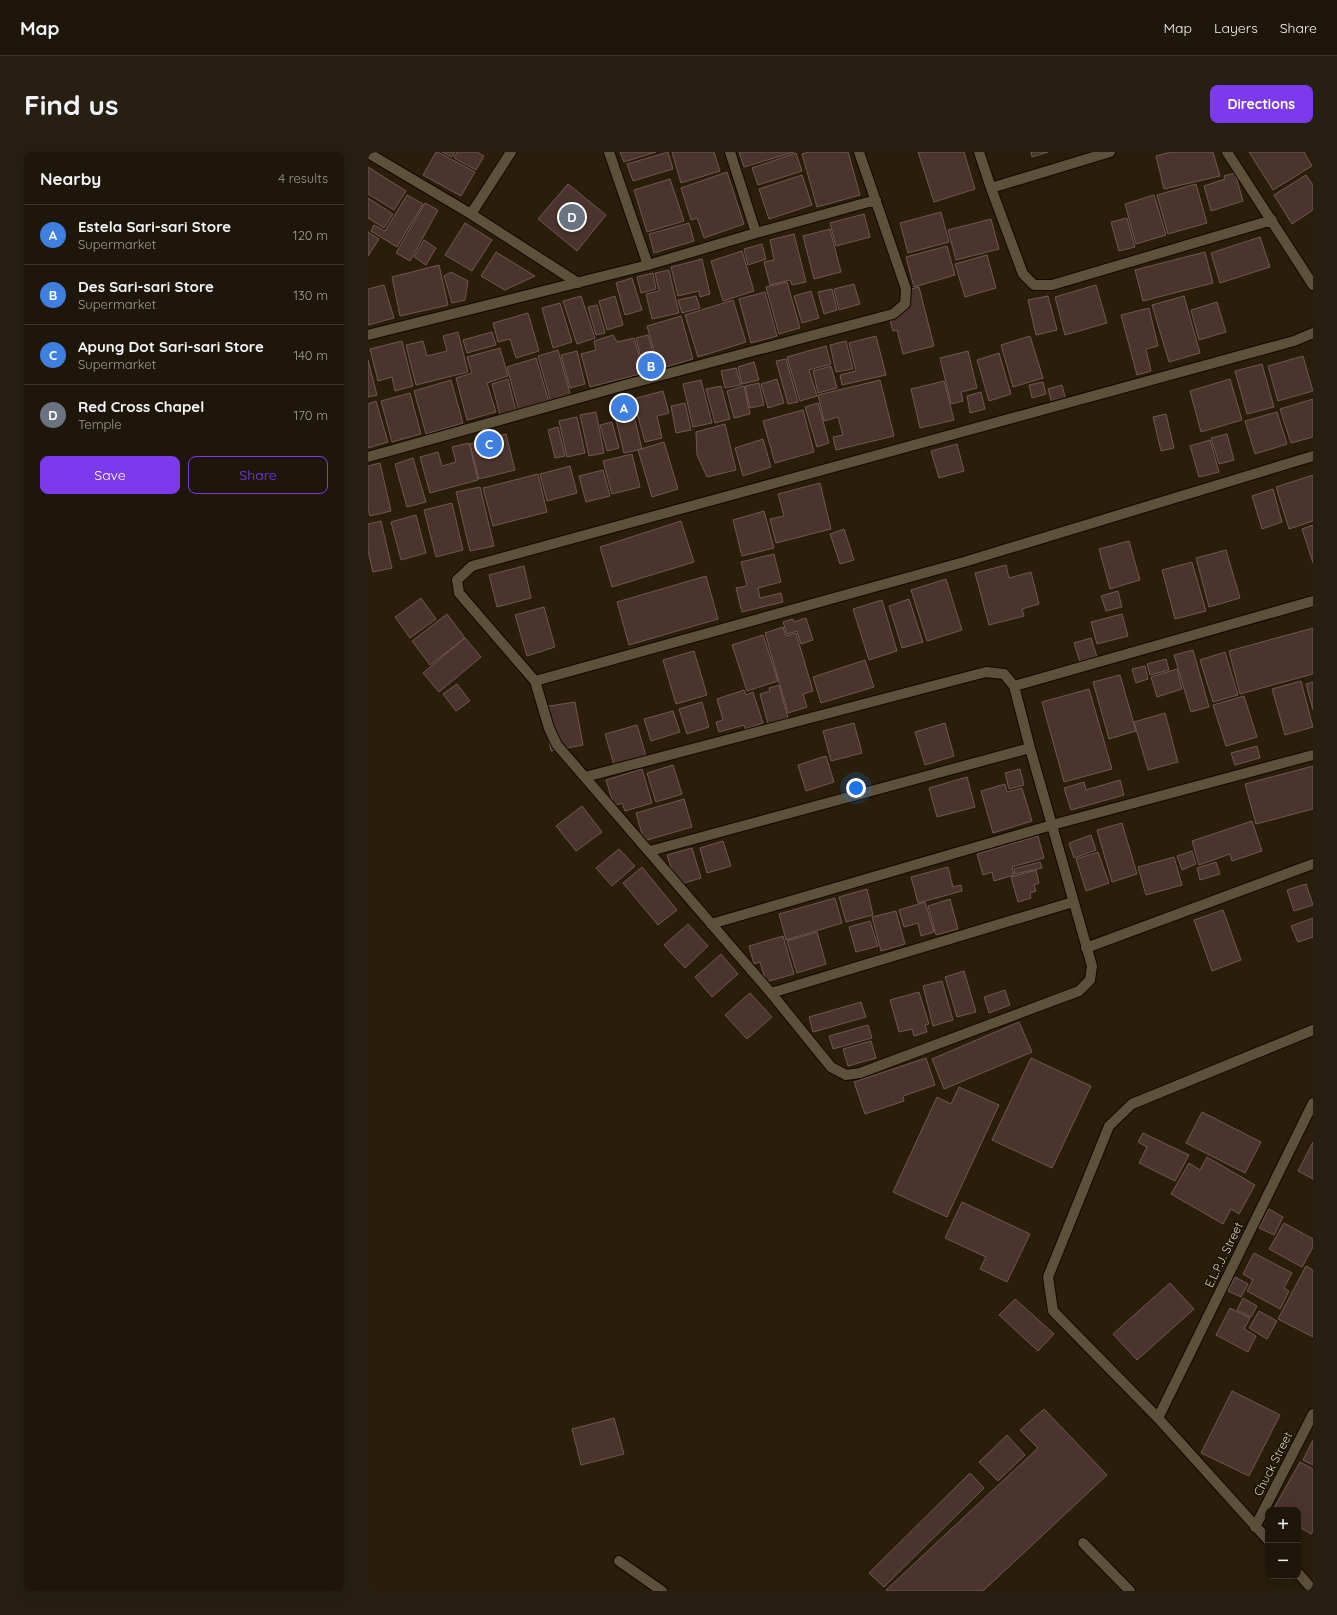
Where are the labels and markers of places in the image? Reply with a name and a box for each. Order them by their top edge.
pin: D [559,202,585,232]
pin: B [638,351,664,381]
pin: A [611,393,637,423]
pin: C [476,429,502,459]

